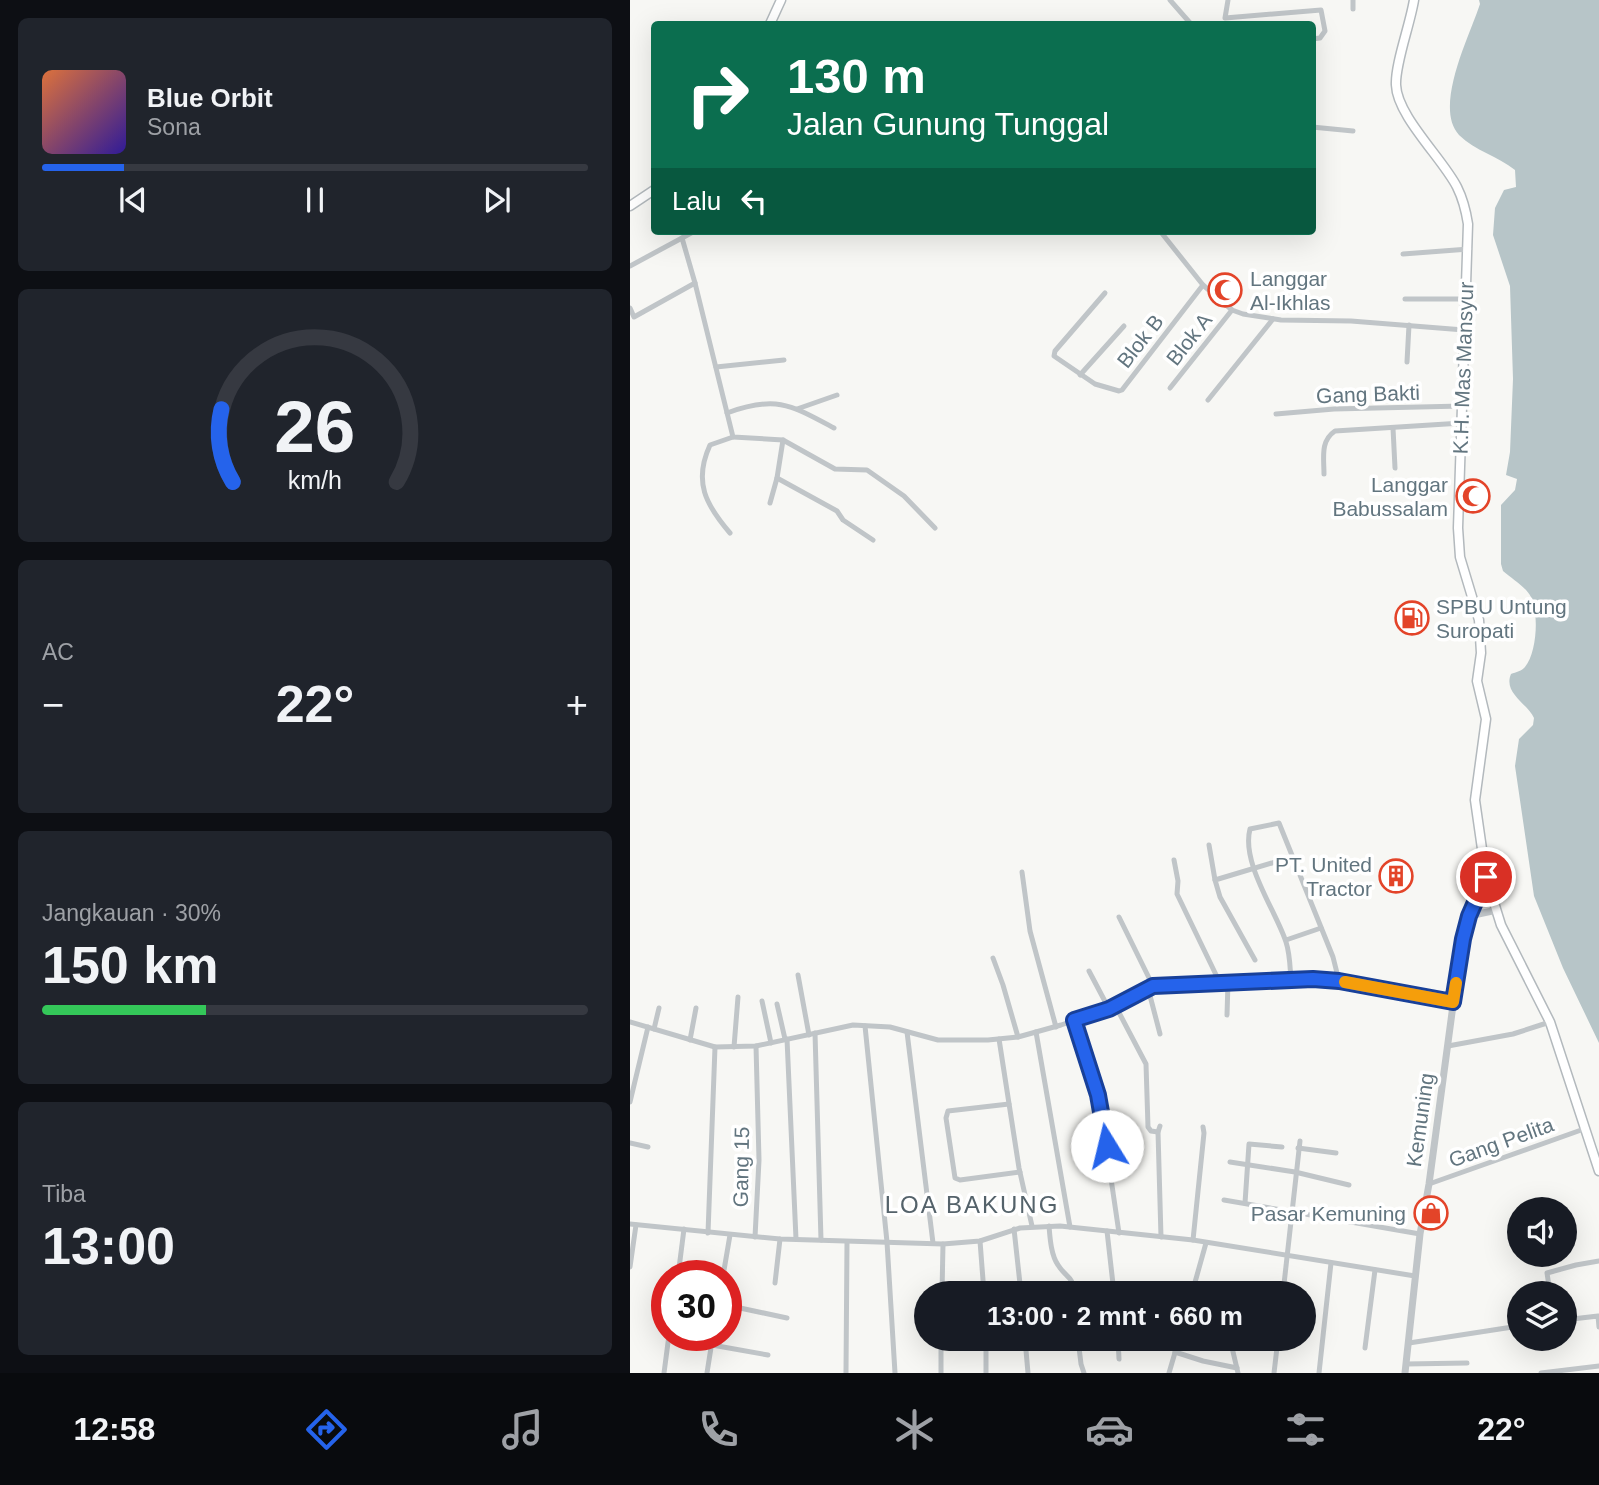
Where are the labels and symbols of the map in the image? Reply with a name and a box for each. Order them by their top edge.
place label: Langgar Al-Ikhlas [1250,267,1331,314]
mosque icon: Langgar Al-Ikhlas [1206,271,1244,309]
street label: K.H. Mas Mansyur [1448,281,1478,455]
street label: Blok A [1162,308,1216,370]
street label: Blok B [1112,310,1168,372]
street label: Gang Bakti [1316,381,1420,407]
place label: Langgar Babussalam [1332,473,1448,520]
mosque icon: Langgar Babussalam [1454,477,1492,515]
place label: SPBU Untung Suropati [1436,595,1567,642]
fuel station icon: SPBU Untung Suropati [1393,599,1431,637]
pin [1456,847,1516,907]
place label: PT. United Tractor [1275,853,1372,900]
building icon: PT. United Tractor [1377,857,1415,895]
street label: Kemuning [1402,1072,1438,1168]
position arrow [1070,1109,1144,1183]
street label: Gang Pelita [1446,1112,1557,1172]
street label: Gang 15 [729,1127,753,1207]
district label: LOA BAKUNG [885,1191,1059,1218]
shop icon: Pasar Kemuning [1412,1194,1450,1232]
place label: Pasar Kemuning [1251,1202,1406,1225]
speed limit sign: 30 [651,1260,742,1351]

